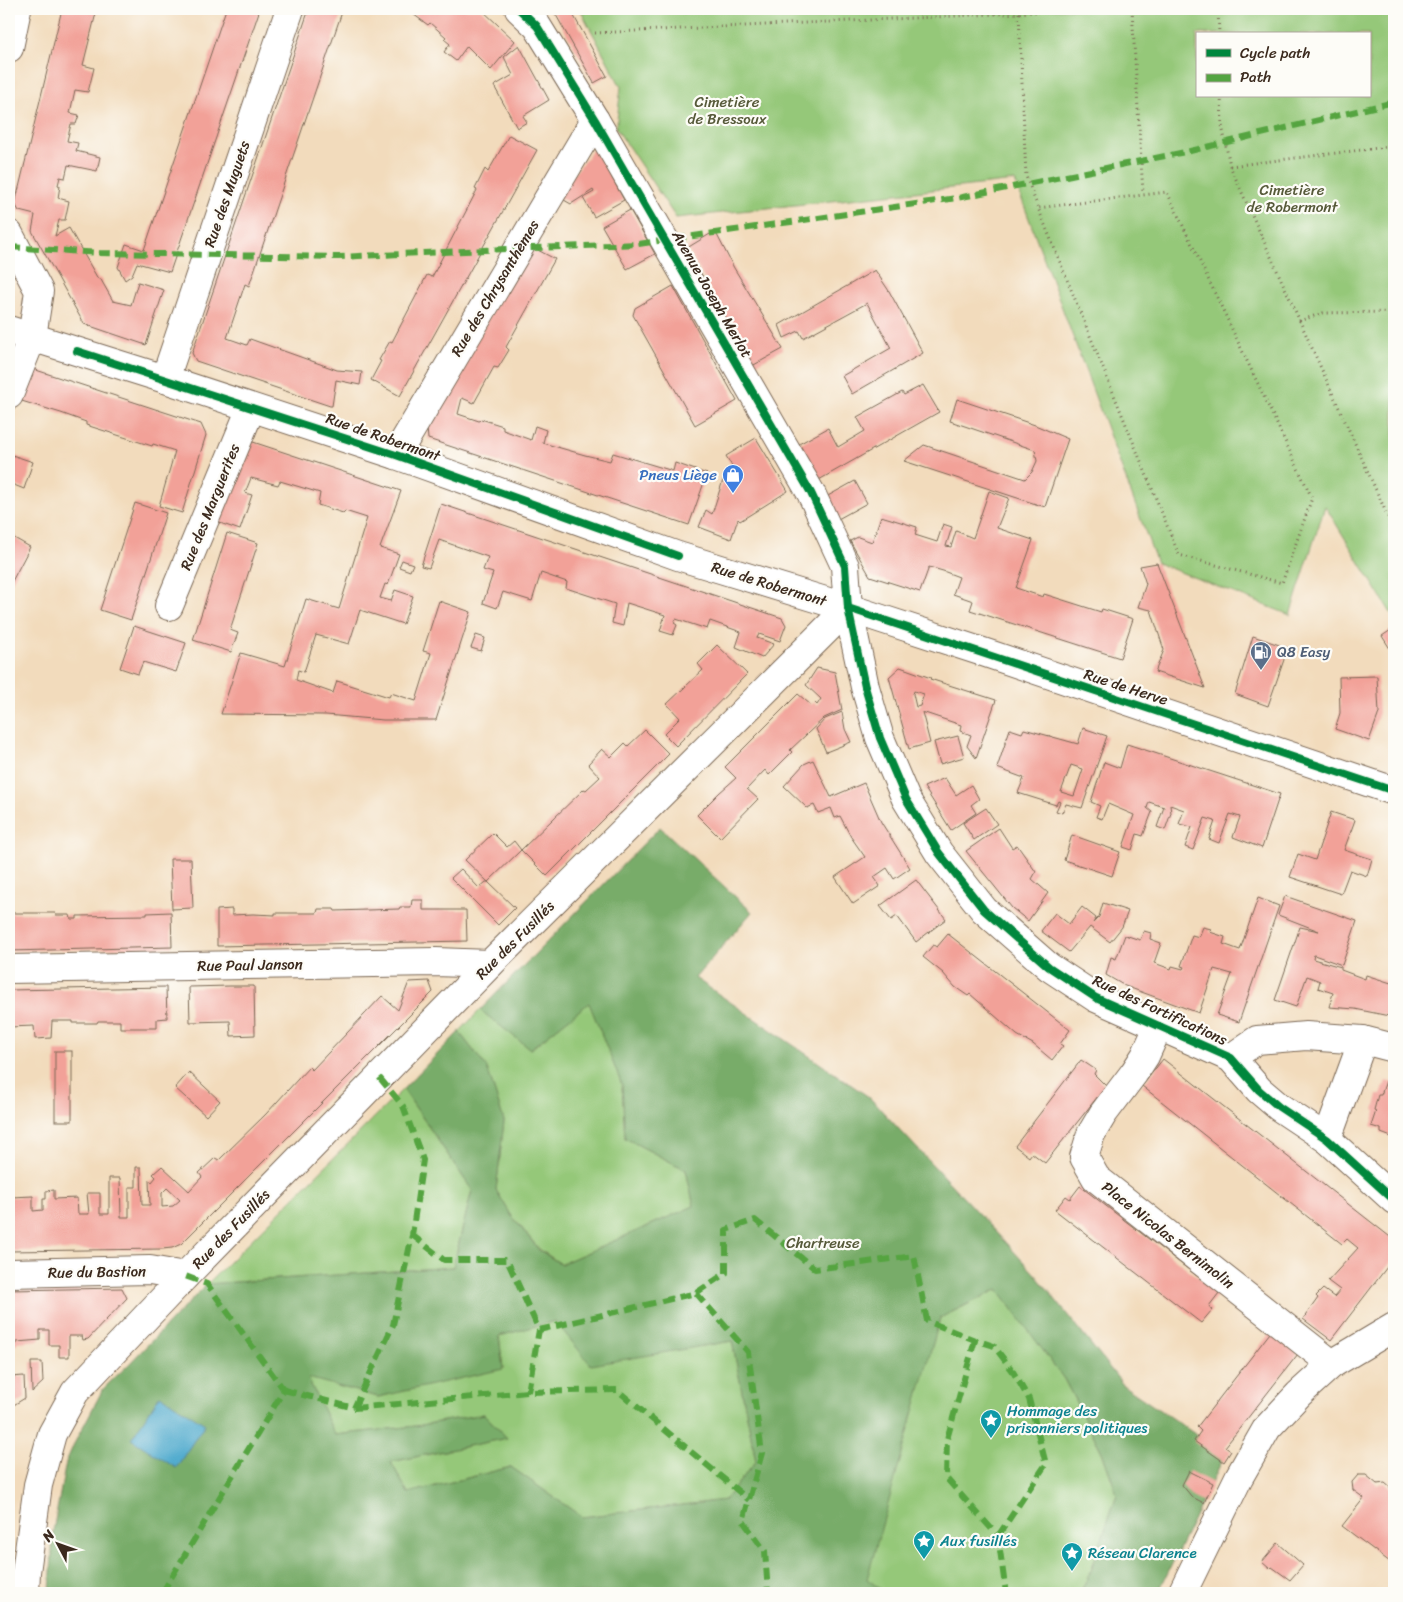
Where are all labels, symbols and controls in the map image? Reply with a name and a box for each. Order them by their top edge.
legend [1196,32,1370,98]
text: Cycle path [1240,40,1311,66]
text: Path [1240,64,1271,90]
park label: Cimetière de Bressoux [687,89,767,132]
street label: Rue des Muguets [197,137,257,251]
park label: Cimetière de Robermont [1247,177,1338,220]
street label: Rue des Chrysanthèmes [444,214,546,362]
street label: Avenue Joseph Merlot [664,224,759,363]
street label: Rue de Robermont [322,405,445,469]
street label: Rue des Marguerites [173,440,247,574]
place label: Pneus Liège [639,462,717,488]
shop icon: Pneus Liège [721,463,745,494]
street label: Rue de Robermont [708,554,831,614]
place label: Q8 Easy [1277,639,1330,665]
fuel station icon: Q8 Easy [1249,640,1273,671]
street label: Rue de Herve [1081,661,1172,713]
street label: Rue des Fusillés [469,894,561,986]
street label: Rue Paul Janson [197,951,303,979]
street label: Rue des Fortifications [1088,967,1232,1053]
street label: Place Nicolas Bernimolin [1096,1175,1240,1295]
street label: Rue des Fusillés [186,1182,277,1275]
park label: Chartreuse [786,1230,860,1256]
street label: Rue du Bastion [48,1258,146,1286]
place label: Hommage des prisonniers politiques [1006,1398,1148,1441]
place icon: Hommage des prisonniers politiques [979,1408,1003,1439]
north arrow [32,1520,82,1570]
text: N [35,1524,61,1548]
place label: Aux fusillés [939,1528,1018,1554]
place icon: Aux fusillés [912,1529,936,1560]
place label: Réseau Clarence [1088,1540,1197,1566]
place icon: Réseau Clarence [1060,1541,1084,1572]

